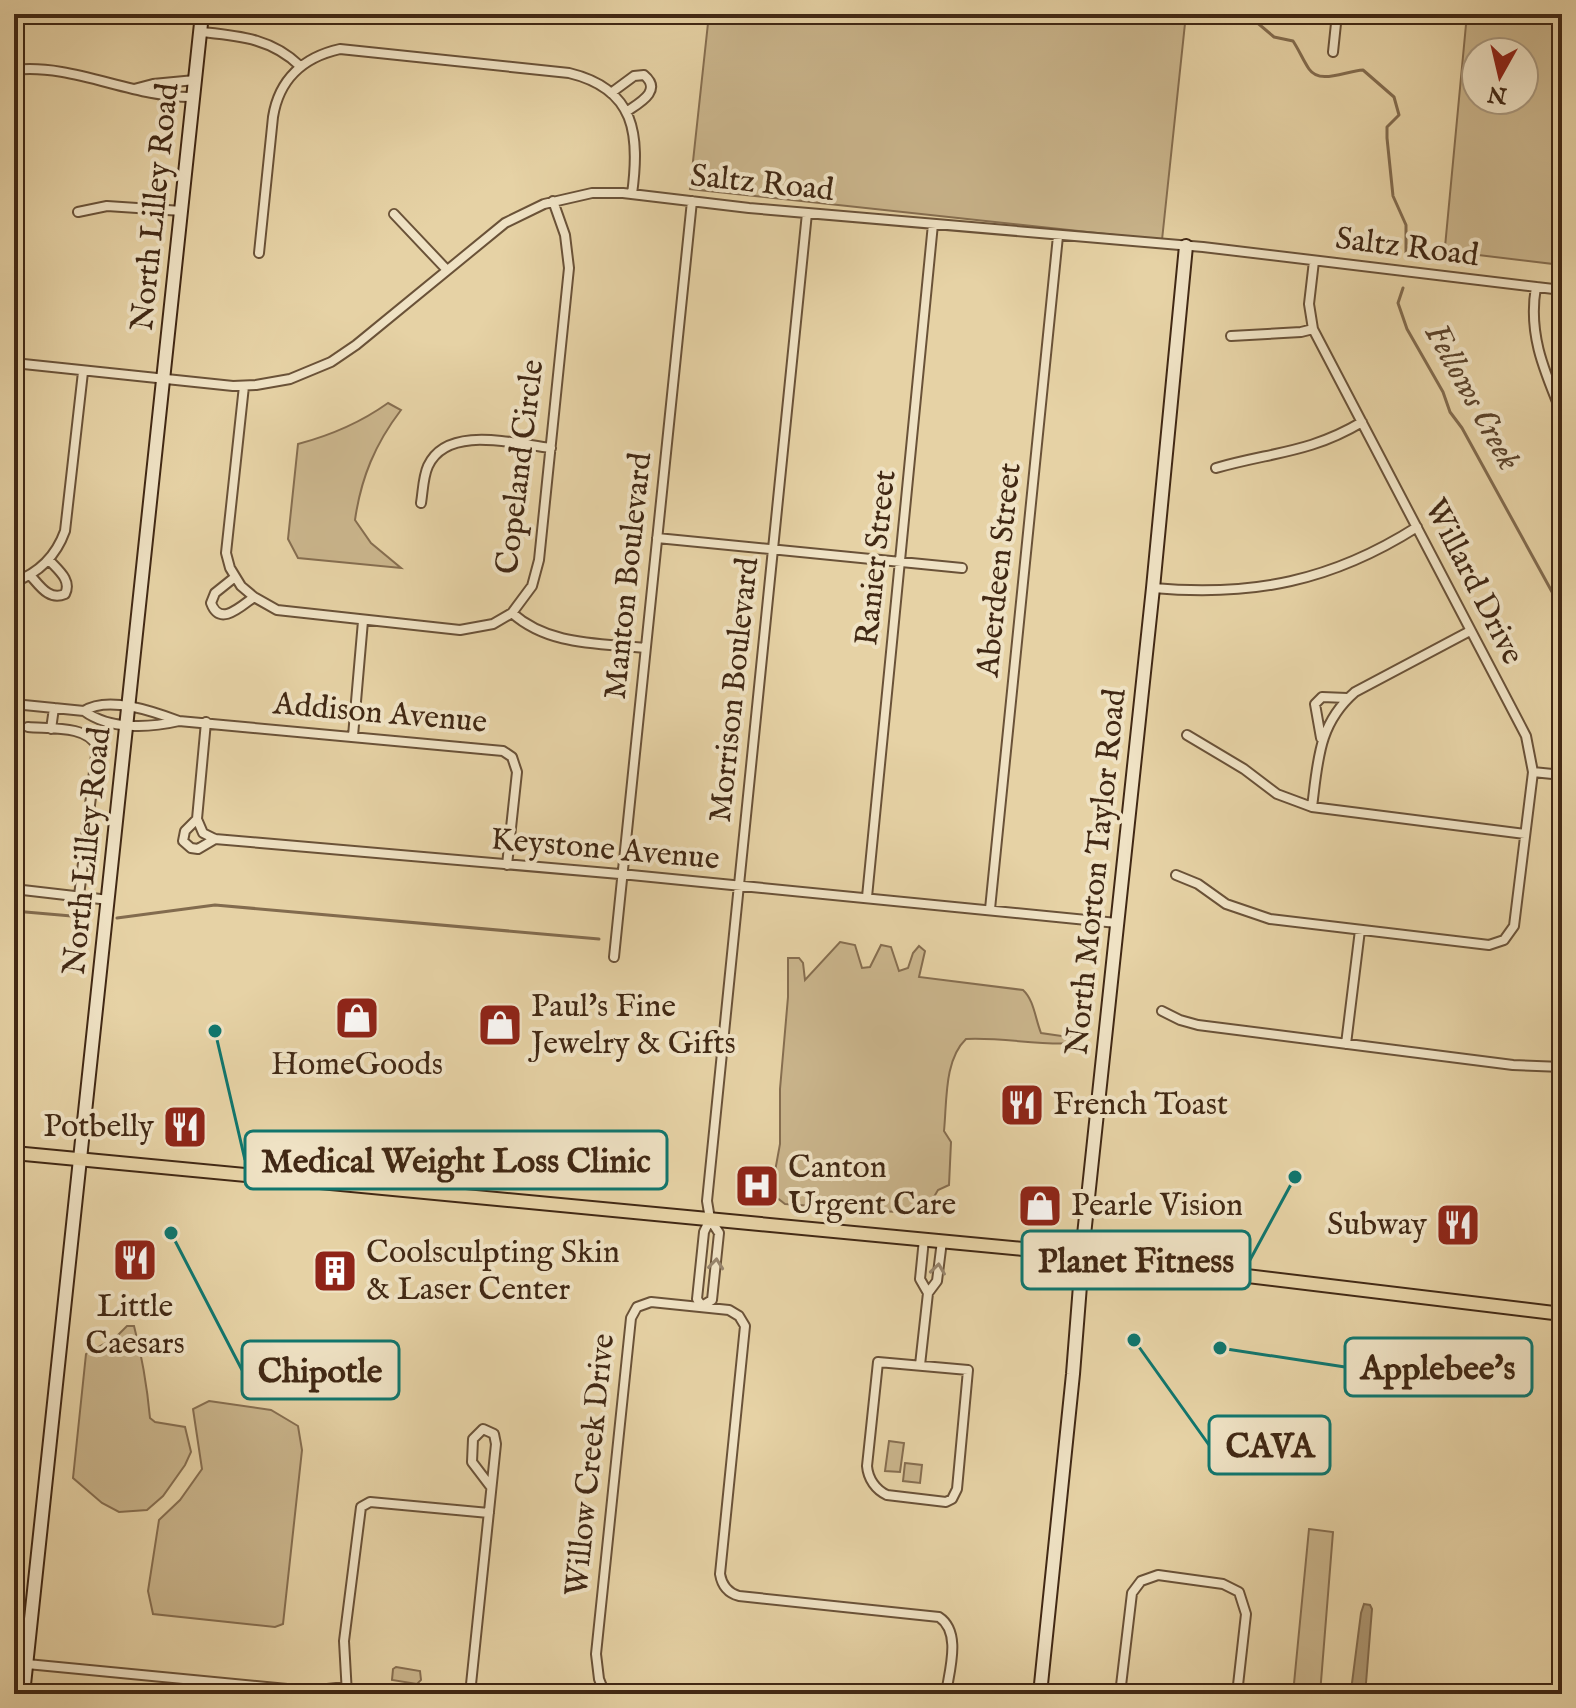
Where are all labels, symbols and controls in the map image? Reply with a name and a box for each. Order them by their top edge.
north arrow [1460,36,1540,116]
text: N [1486,79,1510,109]
street label: North Lilley Road [123,80,190,333]
street label: Saltz Road [688,156,837,212]
street label: Saltz Road [1333,219,1482,277]
water label: Fellows Creek [1414,316,1530,478]
street label: Copeland Circle [487,357,555,577]
street label: Manton Boulevard [596,450,662,701]
street label: Aberdeen Street [968,461,1032,680]
street label: Ranier Street [847,468,907,648]
street label: Willard Drive [1414,492,1532,672]
street label: Morrison Boulevard [701,554,769,825]
street label: Addison Avenue [270,684,489,744]
street label: North Morton Taylor Road [1057,686,1137,1057]
street label: North Lilley Road [55,724,122,977]
street label: Keystone Avenue [489,820,721,880]
place label: Paul's Fine Jewelry & Gifts [528,987,736,1065]
shop icon: HomeGoods [333,994,381,1042]
shop icon: Paul's Fine Jewelry & Gifts [476,1001,524,1049]
place label: HomeGoods [271,1045,443,1086]
restaurant icon: French Toast [998,1081,1046,1129]
place label: French Toast [1053,1085,1228,1126]
restaurant icon: Potbelly [161,1103,209,1151]
place label: Potbelly [43,1107,154,1148]
callout: Medical Weight Loss Clinic [245,1131,667,1189]
text: Medical Weight Loss Clinic [261,1141,651,1184]
place label: Canton Urgent Care [788,1148,956,1226]
hospital icon: Canton Urgent Care [733,1162,781,1210]
shop icon: Pearle Vision [1016,1182,1064,1230]
place label: Pearle Vision [1071,1186,1243,1227]
restaurant icon: Subway [1434,1201,1482,1249]
place label: Subway [1327,1205,1427,1246]
callout: Planet Fitness [1022,1231,1250,1289]
place label: Coolsculpting Skin & Laser Center [366,1233,620,1311]
restaurant icon: Little Caesars [111,1236,159,1284]
text: Planet Fitness [1038,1241,1234,1284]
building icon: Coolsculpting Skin & Laser Center [311,1247,359,1295]
one-way arrow [708,1257,725,1270]
one-way arrow [929,1262,946,1275]
place label: Little Caesars [85,1287,185,1365]
street label: Willow Creek Drive [557,1332,625,1598]
callout: Applebee's [1345,1338,1532,1396]
callout: Chipotle [242,1341,399,1399]
text: Applebee's [1359,1348,1515,1391]
text: Chipotle [258,1351,383,1394]
callout: CAVA [1209,1416,1330,1474]
text: CAVA [1225,1426,1317,1469]

